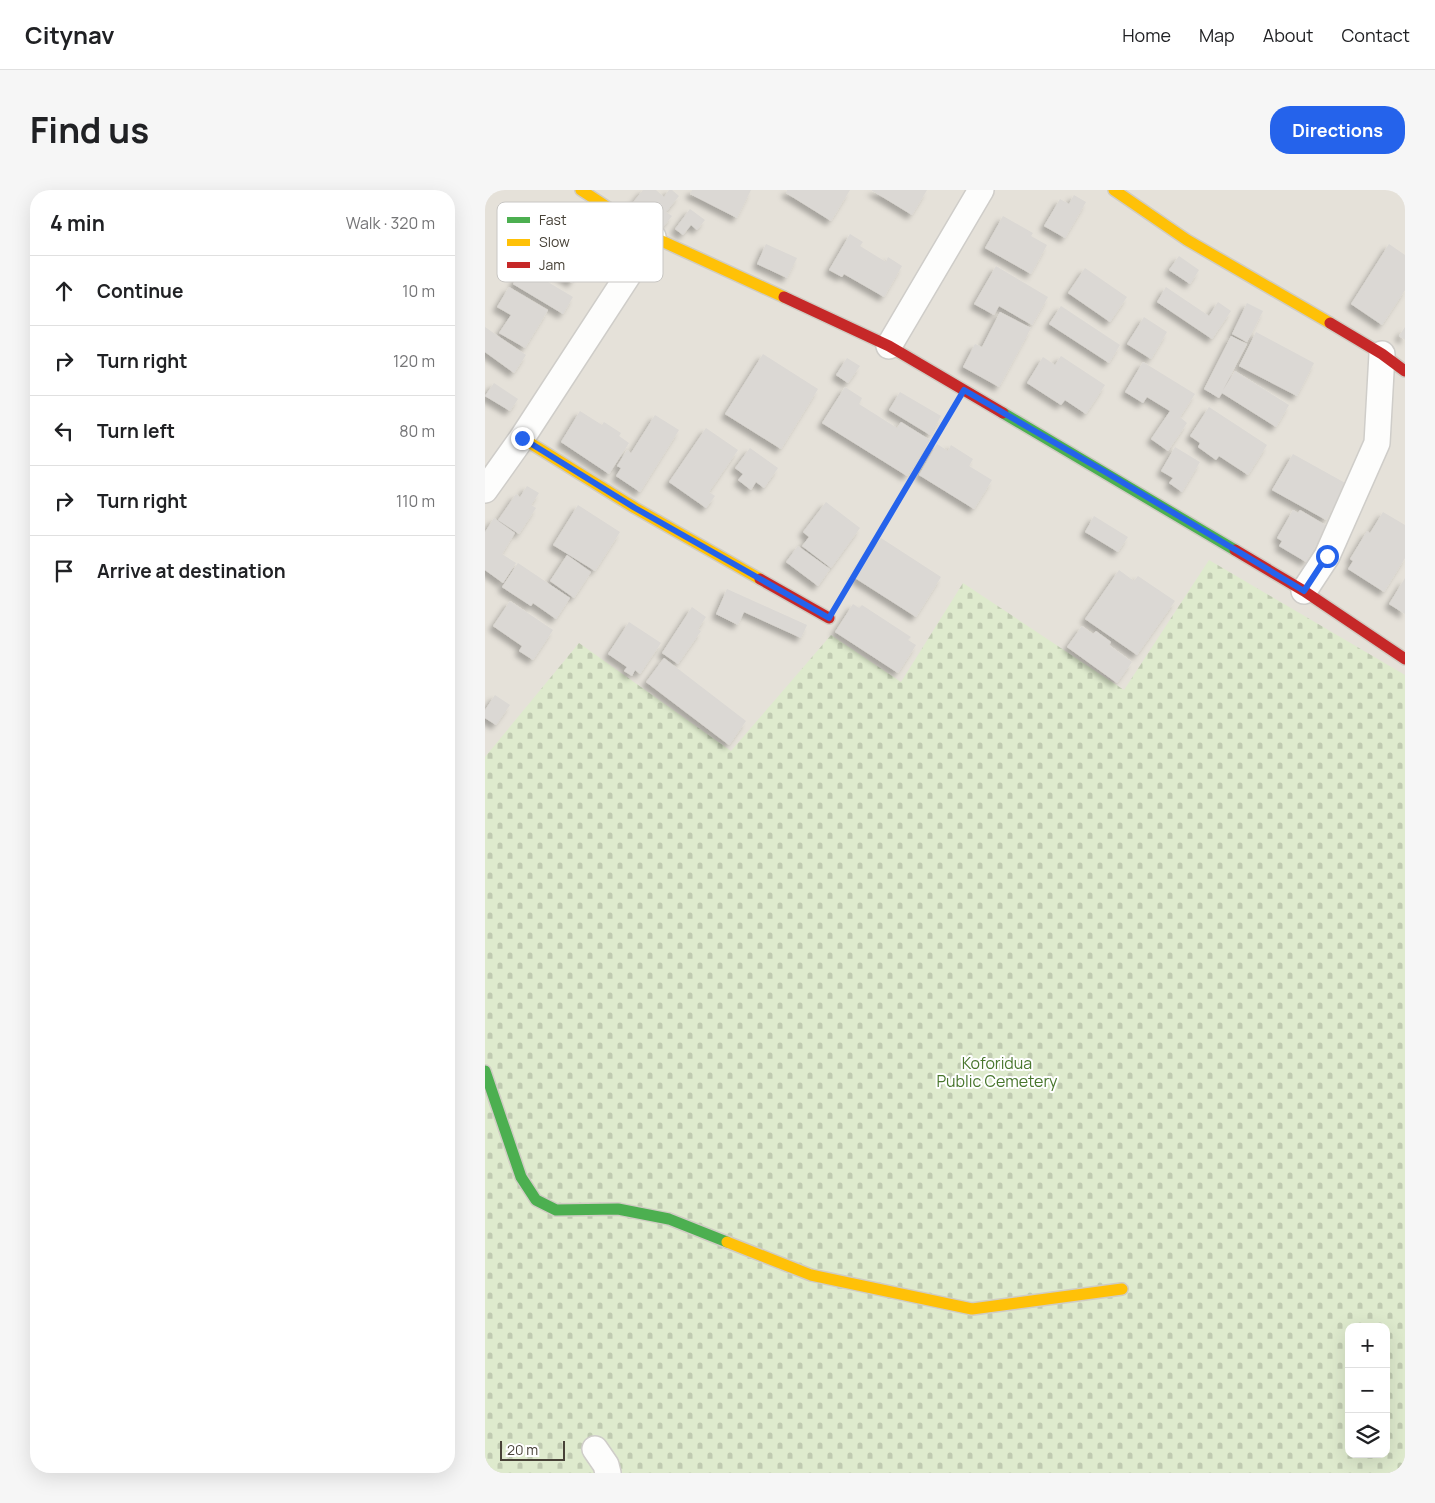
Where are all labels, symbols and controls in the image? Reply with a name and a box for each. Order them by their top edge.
text: Citynav [25,18,115,51]
text: Home [1122,23,1171,47]
text: Map [1199,23,1235,47]
text: About [1263,23,1313,47]
text: Contact [1341,23,1410,47]
text: Find us [30,106,149,154]
button: Directions [1270,106,1405,154]
legend [497,202,663,282]
text: 4 min [50,209,105,237]
text: Fast [539,210,567,229]
text: Walk · 320 m [346,212,435,234]
text: Slow [539,232,570,251]
text: Jam [539,255,565,274]
icon: ahead [50,277,78,305]
text: Continue [97,278,183,304]
text: 10 m [402,280,435,302]
icon: right [50,347,78,375]
text: Turn right [97,348,187,374]
text: 120 m [393,350,435,372]
icon: left [50,417,78,445]
text: Turn left [97,418,175,444]
text: 80 m [399,420,435,442]
route end [511,427,534,450]
icon: right [50,487,78,515]
text: Turn right [97,488,187,514]
text: 110 m [396,490,435,512]
route start [1316,545,1339,568]
icon: arrive [50,557,78,585]
text: Arrive at destination [97,558,286,584]
park label: Koforidua Public Cemetery [936,1052,1058,1092]
map controls [1345,1323,1390,1458]
button: + [1345,1323,1390,1368]
button: − [1345,1368,1390,1413]
button: layers [1345,1413,1390,1458]
scale bar [500,1438,565,1461]
text: 20 m [507,1440,538,1459]

